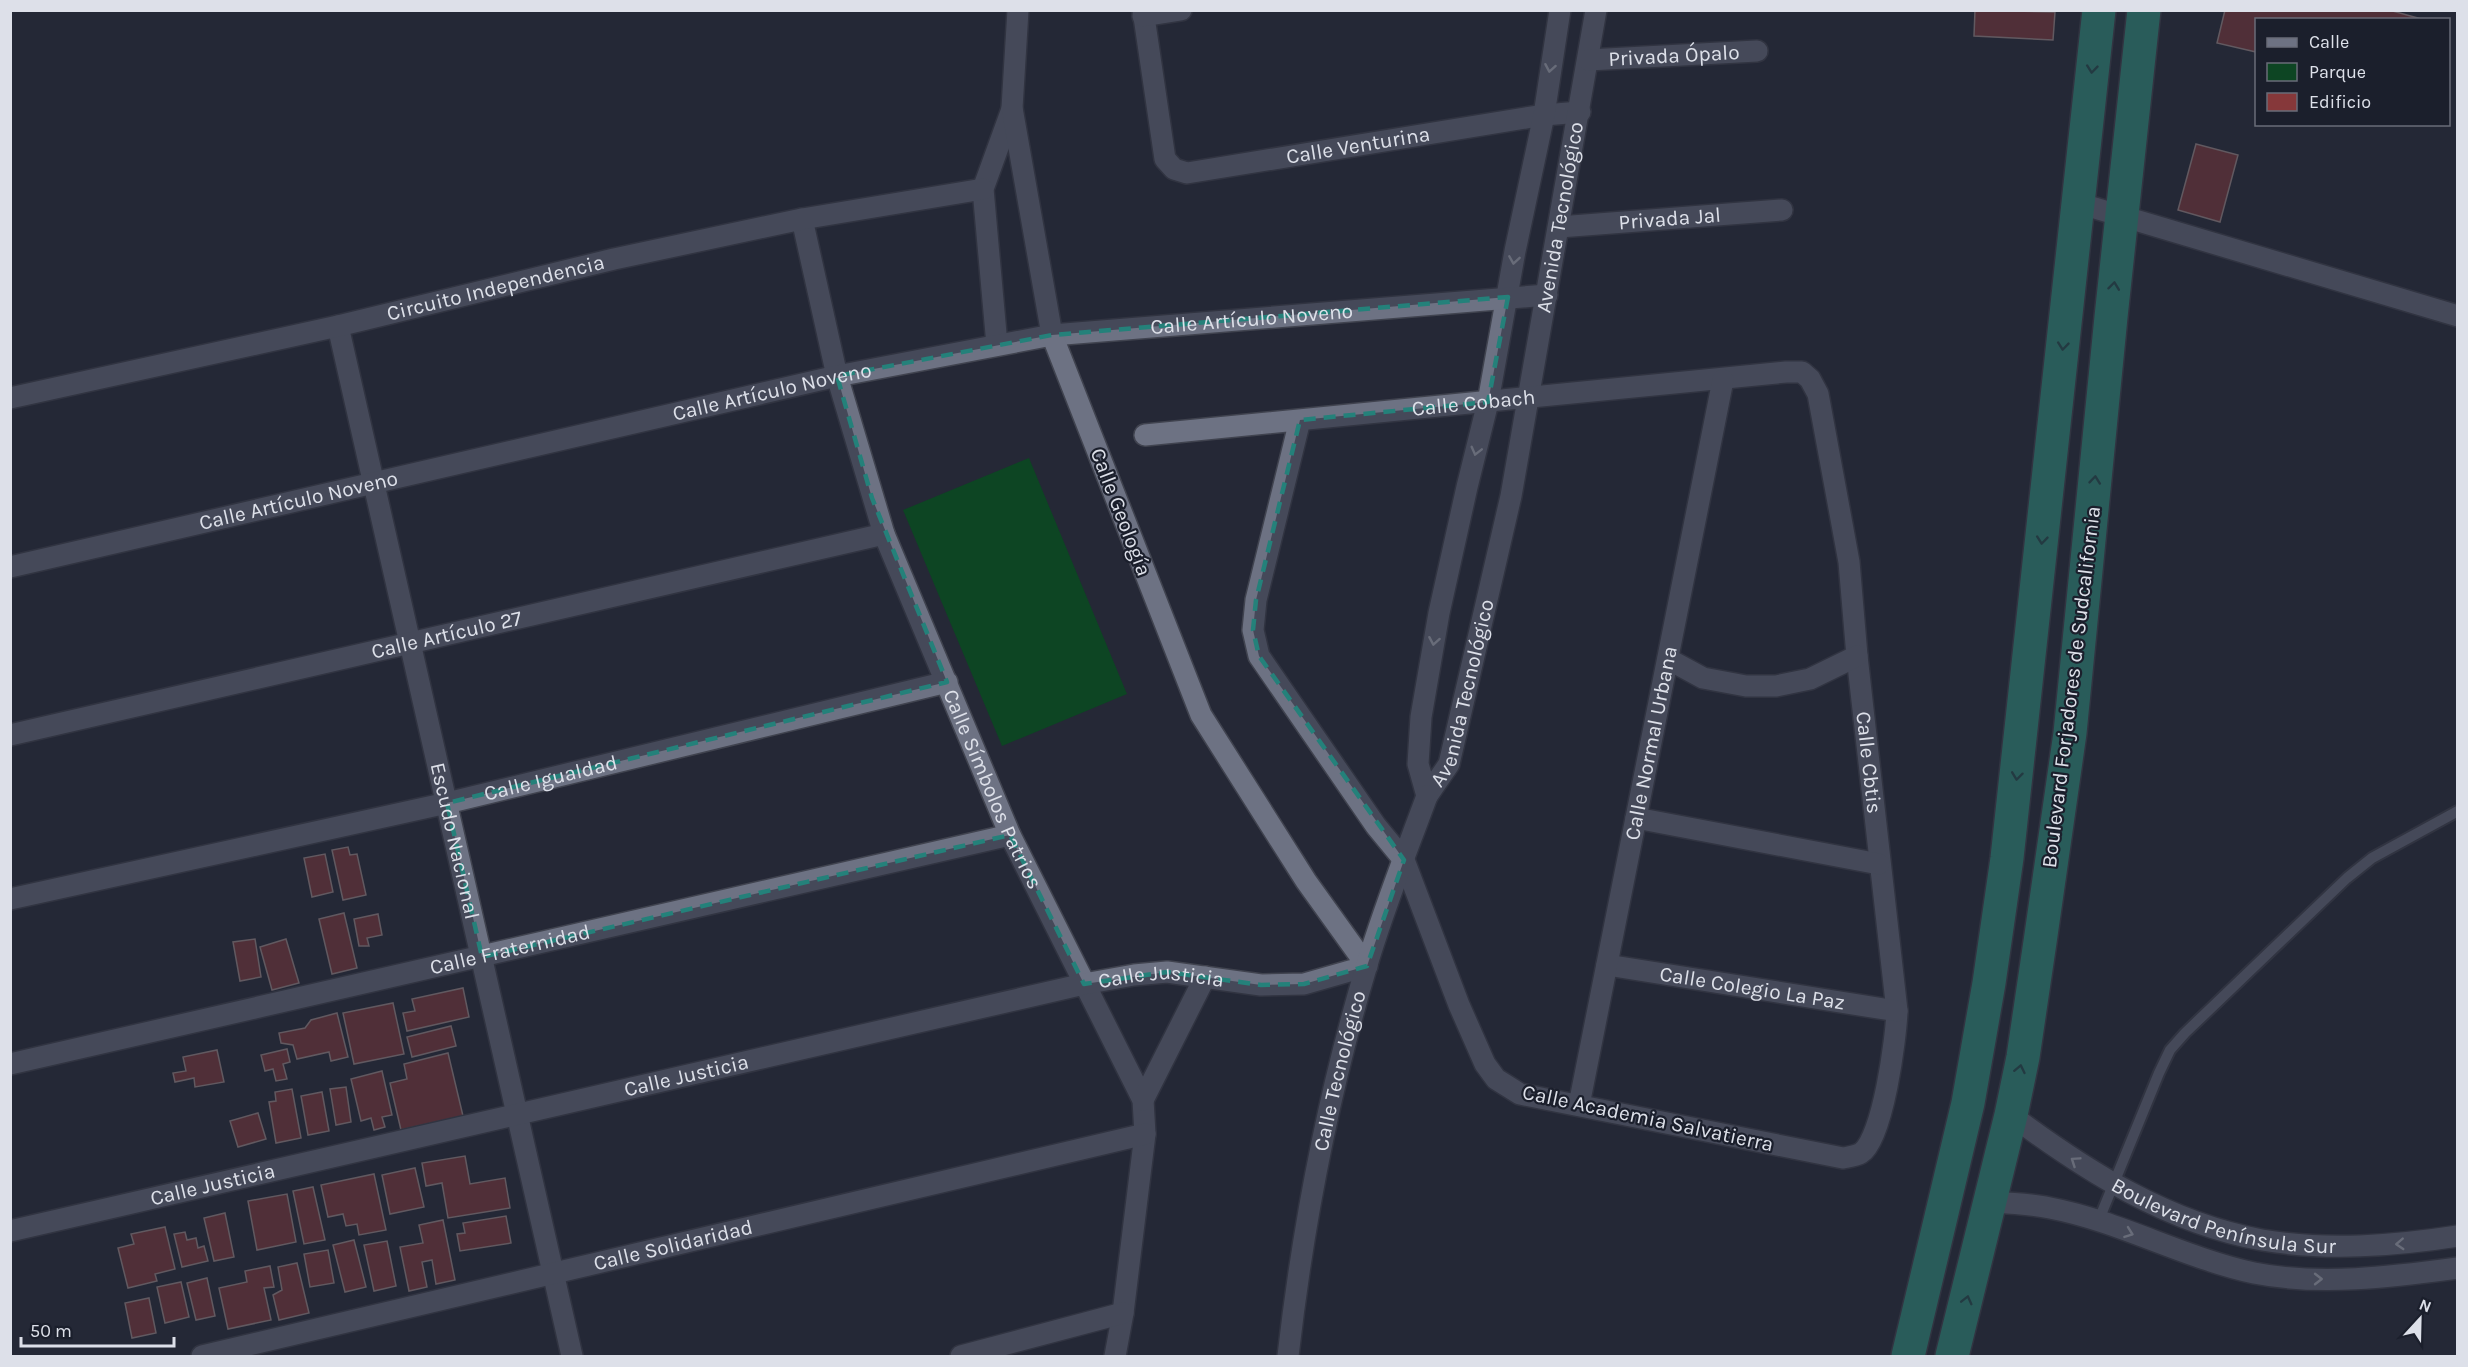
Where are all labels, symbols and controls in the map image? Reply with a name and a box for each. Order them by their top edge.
legend [2255,18,2450,126]
text: Calle [2309,31,2349,53]
street label: Privada Ópalo [1608,40,1740,71]
text: Parque [2309,61,2366,83]
one-way arrow [1544,63,1557,73]
one-way arrow [2087,64,2099,73]
text: Edificio [2309,91,2371,113]
street label: Avenida Tecnológico [1531,120,1588,315]
street label: Calle Venturina [1284,122,1432,169]
street label: Privada Jal [1618,203,1722,234]
street label: Circuito Independencia [384,250,607,326]
one-way arrow [1508,254,1521,264]
one-way arrow [2107,281,2120,290]
street label: Calle Artículo Noveno [1149,299,1354,339]
one-way arrow [2057,342,2070,351]
street label: Calle Artículo Noveno [670,358,873,426]
street label: Calle Cobach [1411,385,1536,421]
street label: Calle Geología [1086,445,1156,579]
one-way arrow [1470,445,1483,455]
street label: Calle Artículo Noveno [197,466,400,535]
one-way arrow [2088,475,2101,484]
street label: Boulevard Forjadores de Sudcalifornia [2037,505,2105,869]
one-way arrow [2036,535,2049,545]
street label: Avenida Tecnológico [1425,597,1499,791]
street label: Calle Artículo 27 [369,606,524,664]
one-way arrow [1429,636,1441,646]
street label: Calle Normal Urbana [1620,644,1682,842]
street label: Calle Símbolos Patrios [938,686,1047,893]
street label: Calle Cbtis [1851,710,1887,815]
street label: Calle Igualdad [481,750,620,806]
street label: Escudo Nacional [426,760,484,922]
one-way arrow [2011,771,2023,780]
street label: Calle Fraternidad [427,919,593,979]
street label: Calle Justicia [1096,960,1226,993]
street label: Calle Colegio La Paz [1658,962,1847,1015]
street label: Calle Tecnológico [1309,988,1371,1153]
street label: Calle Justicia [622,1050,751,1101]
one-way arrow [2013,1064,2026,1074]
street label: Calle Academia Salvatierra [1520,1080,1776,1156]
one-way arrow [2071,1157,2082,1168]
street label: Calle Justicia [148,1158,277,1210]
street label: Boulevard Península Sur [2107,1173,2337,1258]
street label: Calle Solidaridad [591,1215,755,1275]
one-way arrow [2124,1226,2134,1239]
one-way arrow [2395,1237,2404,1250]
one-way arrow [2313,1273,2322,1285]
north arrow [2390,1289,2450,1349]
one-way arrow [1959,1295,1972,1305]
text: N [2417,1295,2434,1317]
scale bar [21,1310,174,1348]
text: 50 m [30,1320,72,1342]

